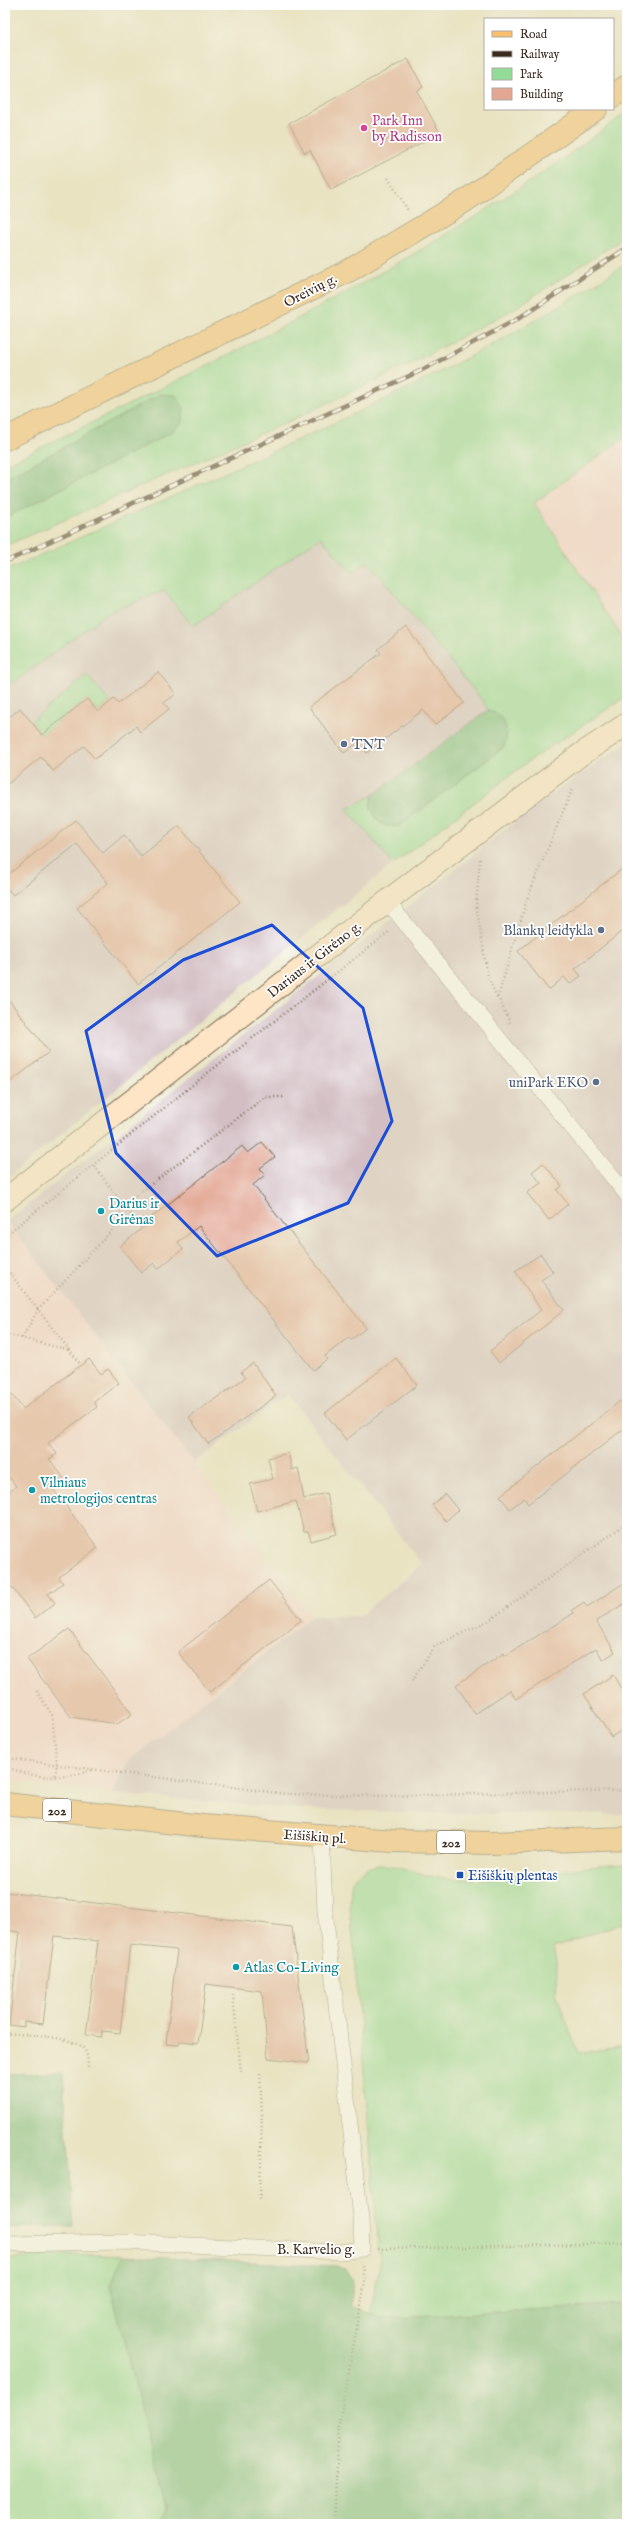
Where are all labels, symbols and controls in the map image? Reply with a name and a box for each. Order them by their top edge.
legend [484,18,614,110]
text: Road [520,27,548,42]
text: Railway [520,47,559,62]
text: Park [520,67,543,82]
text: Building [520,87,564,102]
place label: Park Inn by Radisson [372,112,442,146]
marker: Park Inn by Radisson [359,123,369,133]
street label: Oreivių g. [281,270,340,312]
place label: TNT [352,736,385,754]
marker: TNT [339,739,349,749]
street label: Dariaus ir Girėno g. [264,917,365,1002]
place label: Blankų leidykla [503,922,594,940]
marker: Blankų leidykla [596,925,606,935]
place label: uniPark EKO [509,1074,588,1092]
marker: uniPark EKO [591,1077,601,1087]
place label: Darius ir Girėnas [109,1195,159,1229]
marker: Darius ir Girėnas [96,1206,106,1216]
place label: Vilniaus metrologijos centras [39,1474,157,1508]
marker: Vilniaus metrologijos centras [27,1485,37,1495]
road number: 202 [43,1799,71,1821]
street label: Eišiškių pl. [283,1826,347,1848]
road number: 202 [437,1831,465,1853]
place label: Eišiškių plentas [468,1867,557,1885]
marker: Eišiškių plentas [455,1870,465,1880]
place label: Atlas Co-Living [243,1959,339,1977]
marker: Atlas Co-Living [231,1962,241,1972]
street label: B. Karvelio g. [277,2241,355,2259]

